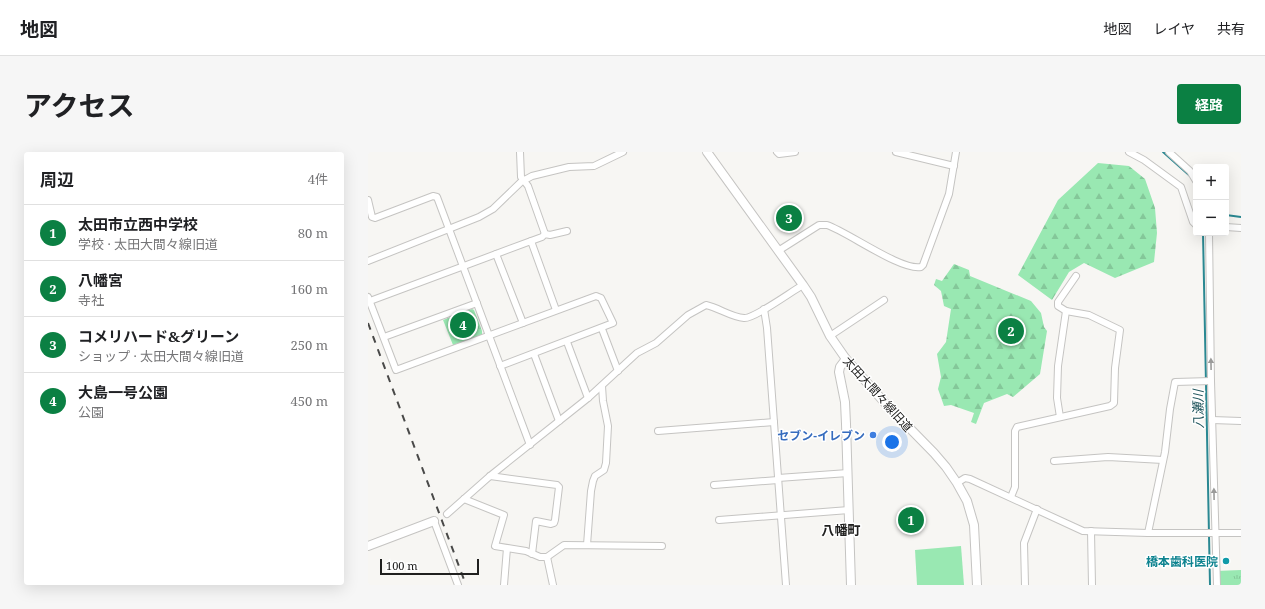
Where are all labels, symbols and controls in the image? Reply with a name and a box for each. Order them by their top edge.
text: 地図 [20,16,58,42]
text: 地図 [1103,19,1131,38]
text: レイヤ [1153,19,1195,38]
text: 共有 [1217,19,1245,38]
button: 経路 [1177,84,1241,124]
text: アクセス [24,86,135,124]
map controls [1193,164,1229,236]
button: + [1193,164,1229,200]
text: 周辺 [40,168,74,191]
text: 4件 [308,170,328,188]
button: − [1193,200,1229,236]
pin: 3 [776,203,802,233]
text: 太田市立西中学校 [78,214,198,234]
text: 1 [49,224,57,242]
text: 80 m [298,224,328,242]
text: 学校 · 太田大間々線旧道 [78,235,218,253]
text: 八幡宮 [78,270,123,290]
text: 2 [49,280,57,298]
text: 160 m [291,280,328,298]
text: 寺社 [78,291,104,309]
pin: 4 [450,310,476,340]
pin: 2 [998,316,1024,346]
text: コメリハード&グリーン [78,326,239,346]
text: 3 [49,336,57,354]
text: 250 m [291,336,328,354]
text: ショップ · 太田大間々線旧道 [78,347,244,365]
street label: 太田大間々線旧道 [840,353,916,435]
one-way arrow [1208,357,1214,370]
text: 大島一号公園 [78,382,168,402]
water label: 八瀬川 [1189,387,1207,429]
text: 4 [49,392,57,410]
text: 450 m [291,392,328,410]
text: 公園 [78,403,104,421]
place label: セブン-イレブン [777,427,865,444]
marker: セブン-イレブン [868,430,878,440]
your location [882,432,902,452]
one-way arrow [1211,487,1217,500]
pin: 1 [898,505,924,535]
district label: 八幡町 [821,521,861,539]
place label: 橋本歯科医院 [1146,553,1218,570]
marker: 橋本歯科医院 [1221,556,1231,566]
scale bar [380,557,479,576]
text: 100 m [386,558,418,573]

